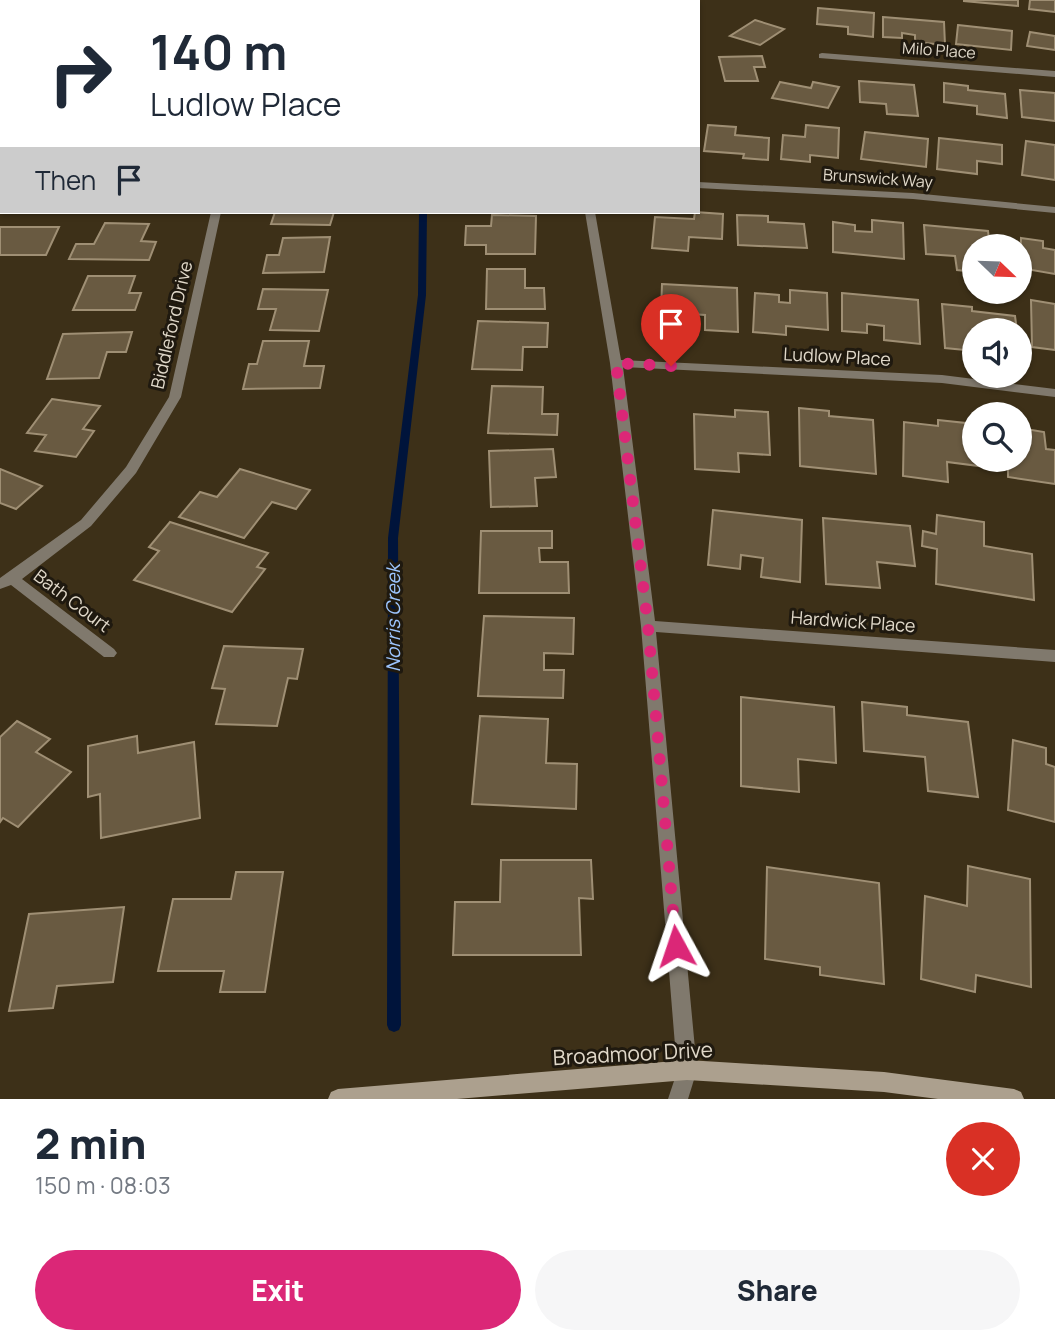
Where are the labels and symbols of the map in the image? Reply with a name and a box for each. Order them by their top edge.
street label: Milo Place [901,36,977,64]
street label: Brunswick Way [822,163,934,193]
north arrow [962,234,1032,304]
street label: Biddleford Drive [145,258,197,391]
pin [641,294,701,366]
street label: Ludlow Place [783,341,891,371]
water label: Norris Creek [380,561,406,672]
street label: Bath Court [29,563,116,637]
street label: Hardwick Place [790,605,916,637]
position arrow [639,909,713,983]
street label: Broadmoor Drive [552,1035,714,1071]

